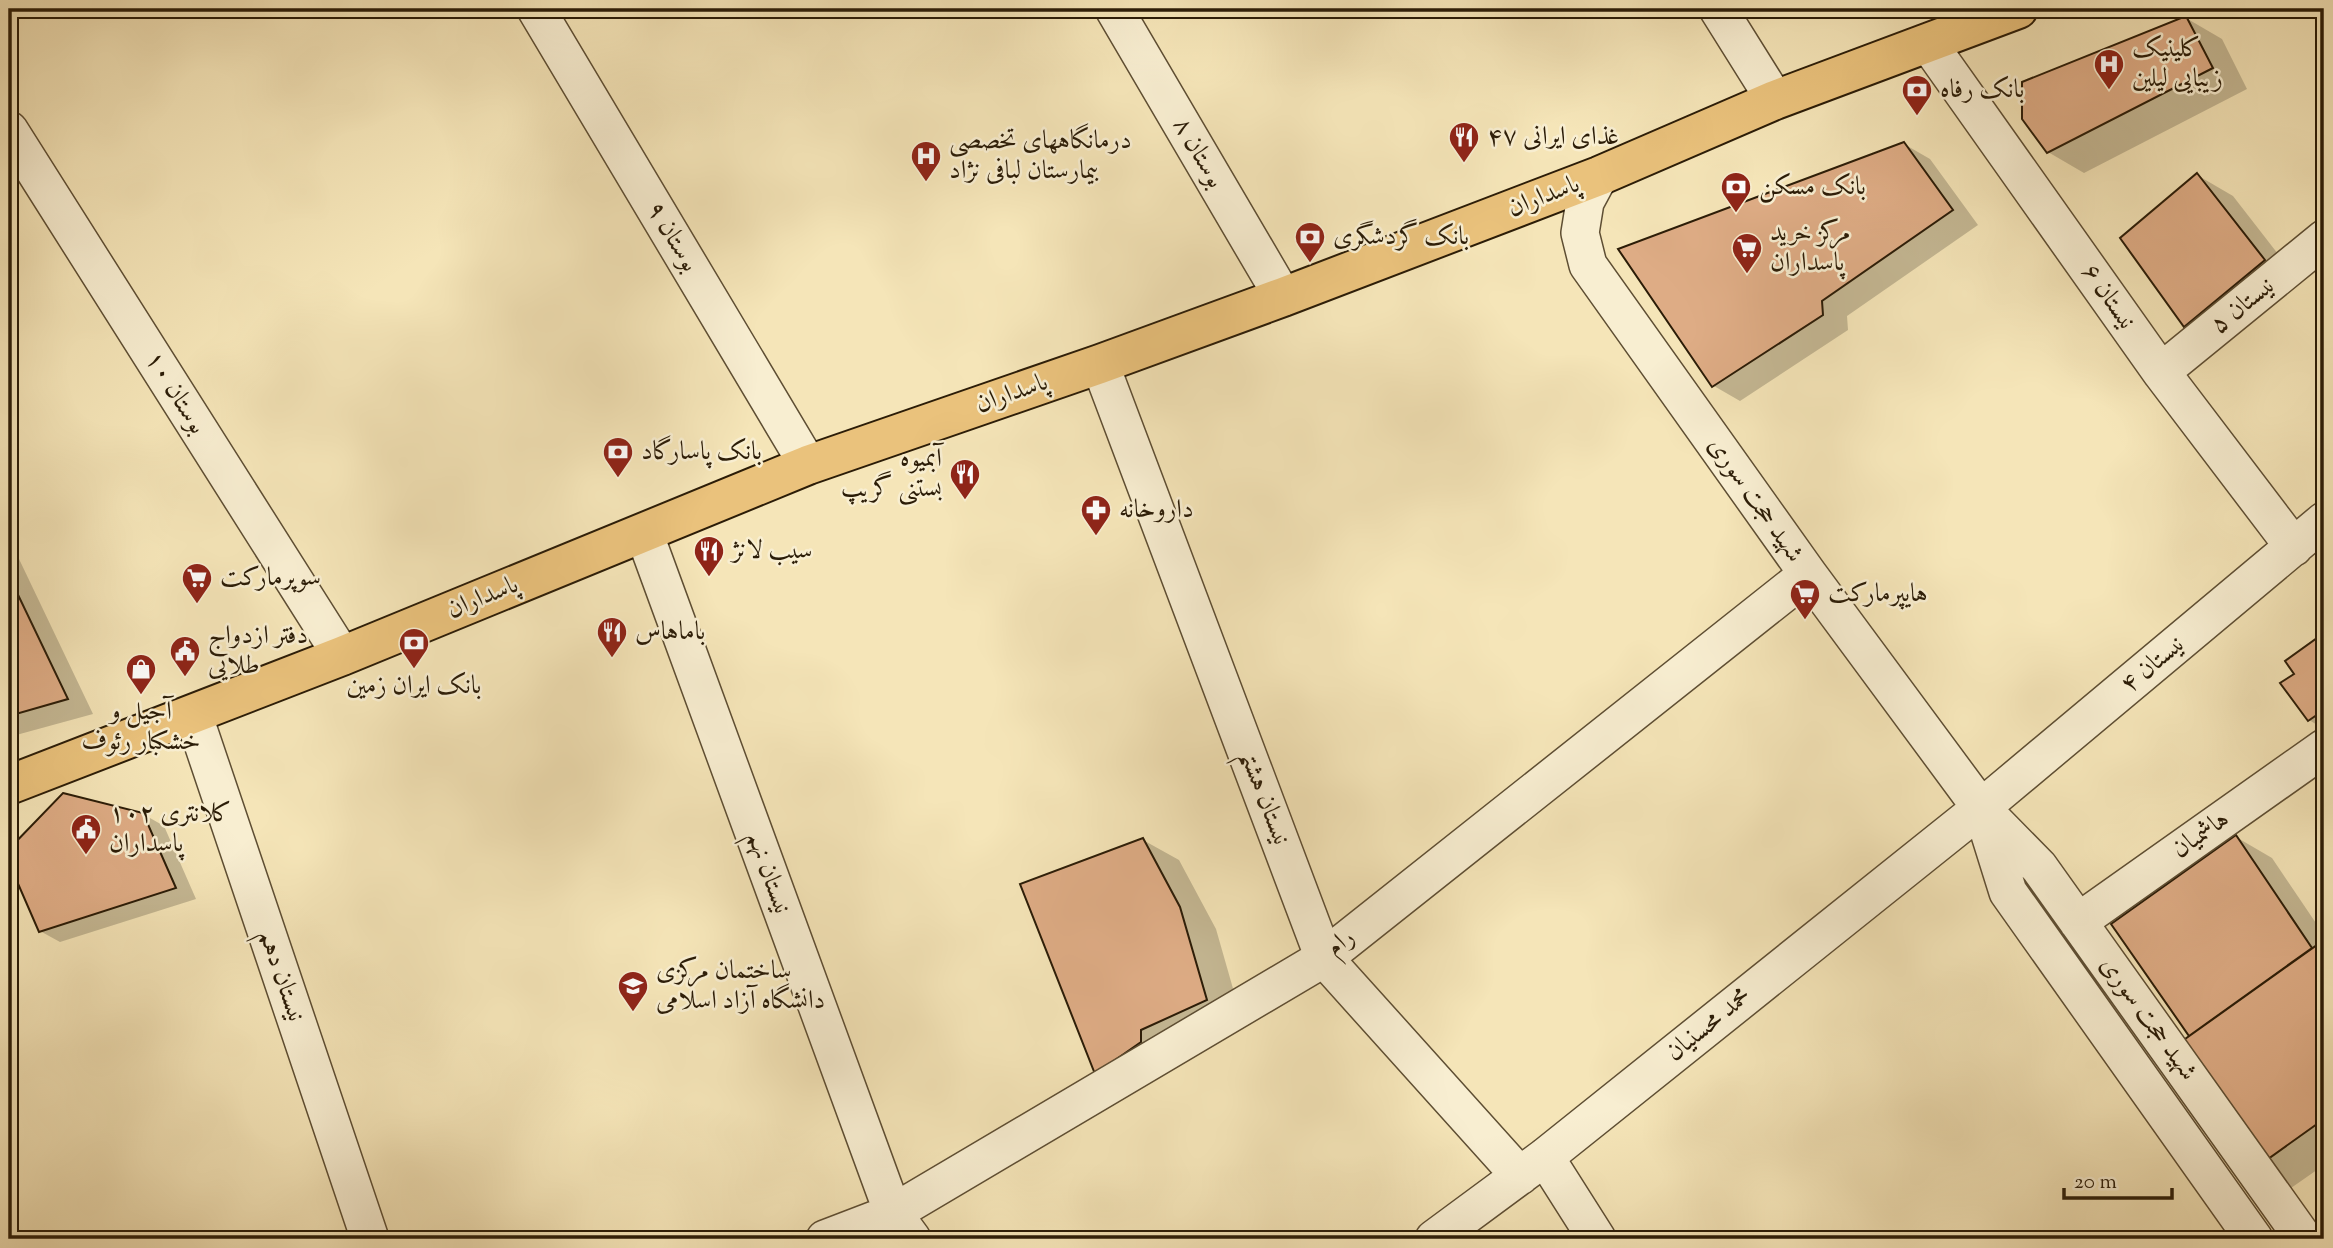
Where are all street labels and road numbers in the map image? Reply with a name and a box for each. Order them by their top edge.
street label: بوستان ۸ [1163,111,1233,195]
street label: پاسداران [1503,166,1586,228]
street label: بوستان ۹ [636,195,708,279]
street label: نیستان ۶ [2072,256,2144,338]
street label: نیستان ۵ [2203,268,2283,344]
street label: بوستان ۱۰ [135,344,215,442]
street label: پاسداران [971,364,1054,424]
street label: شهید حجت سوری [1698,430,1812,570]
street label: پاسداران [442,567,525,629]
street label: نیستان ۴ [2113,627,2193,703]
street label: نیستان هشتم [1224,745,1299,853]
street label: هاشمیان [2165,802,2237,868]
street label: نیستان نهم [732,826,800,921]
street label: رام [1319,920,1365,968]
street label: نیستان دهم [244,925,314,1028]
street label: شهید حجت سوری [2090,949,2206,1089]
street label: محمد محسنیان [1658,979,1760,1071]

